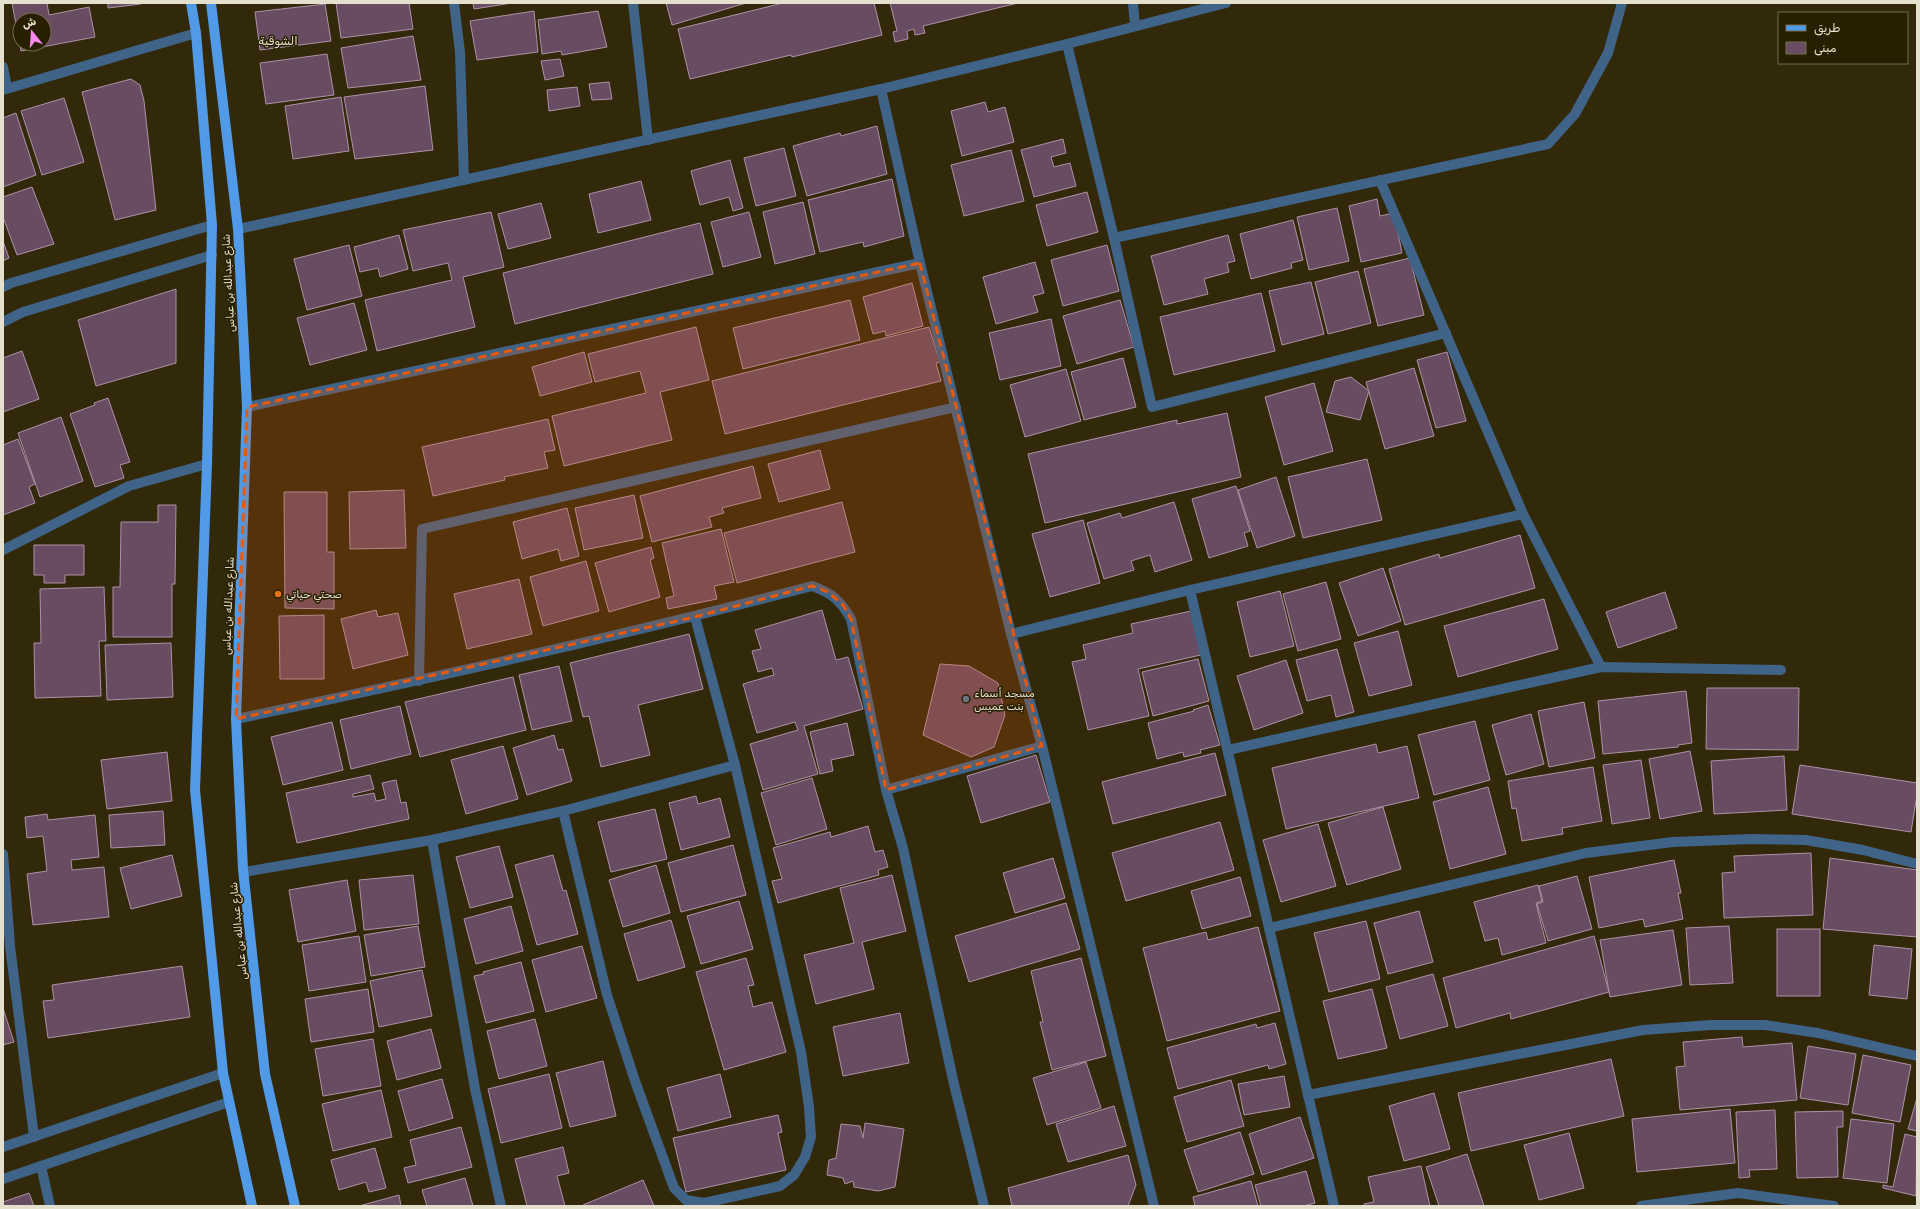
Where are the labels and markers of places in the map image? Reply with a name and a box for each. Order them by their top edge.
place label: صحتي حياتي [286,588,342,603]
marker: صحتي حياتي [273,589,283,599]
place label: مسجد أسماء بنت عميس [974,687,1035,713]
marker: مسجد أسماء بنت عميس [961,694,971,704]

